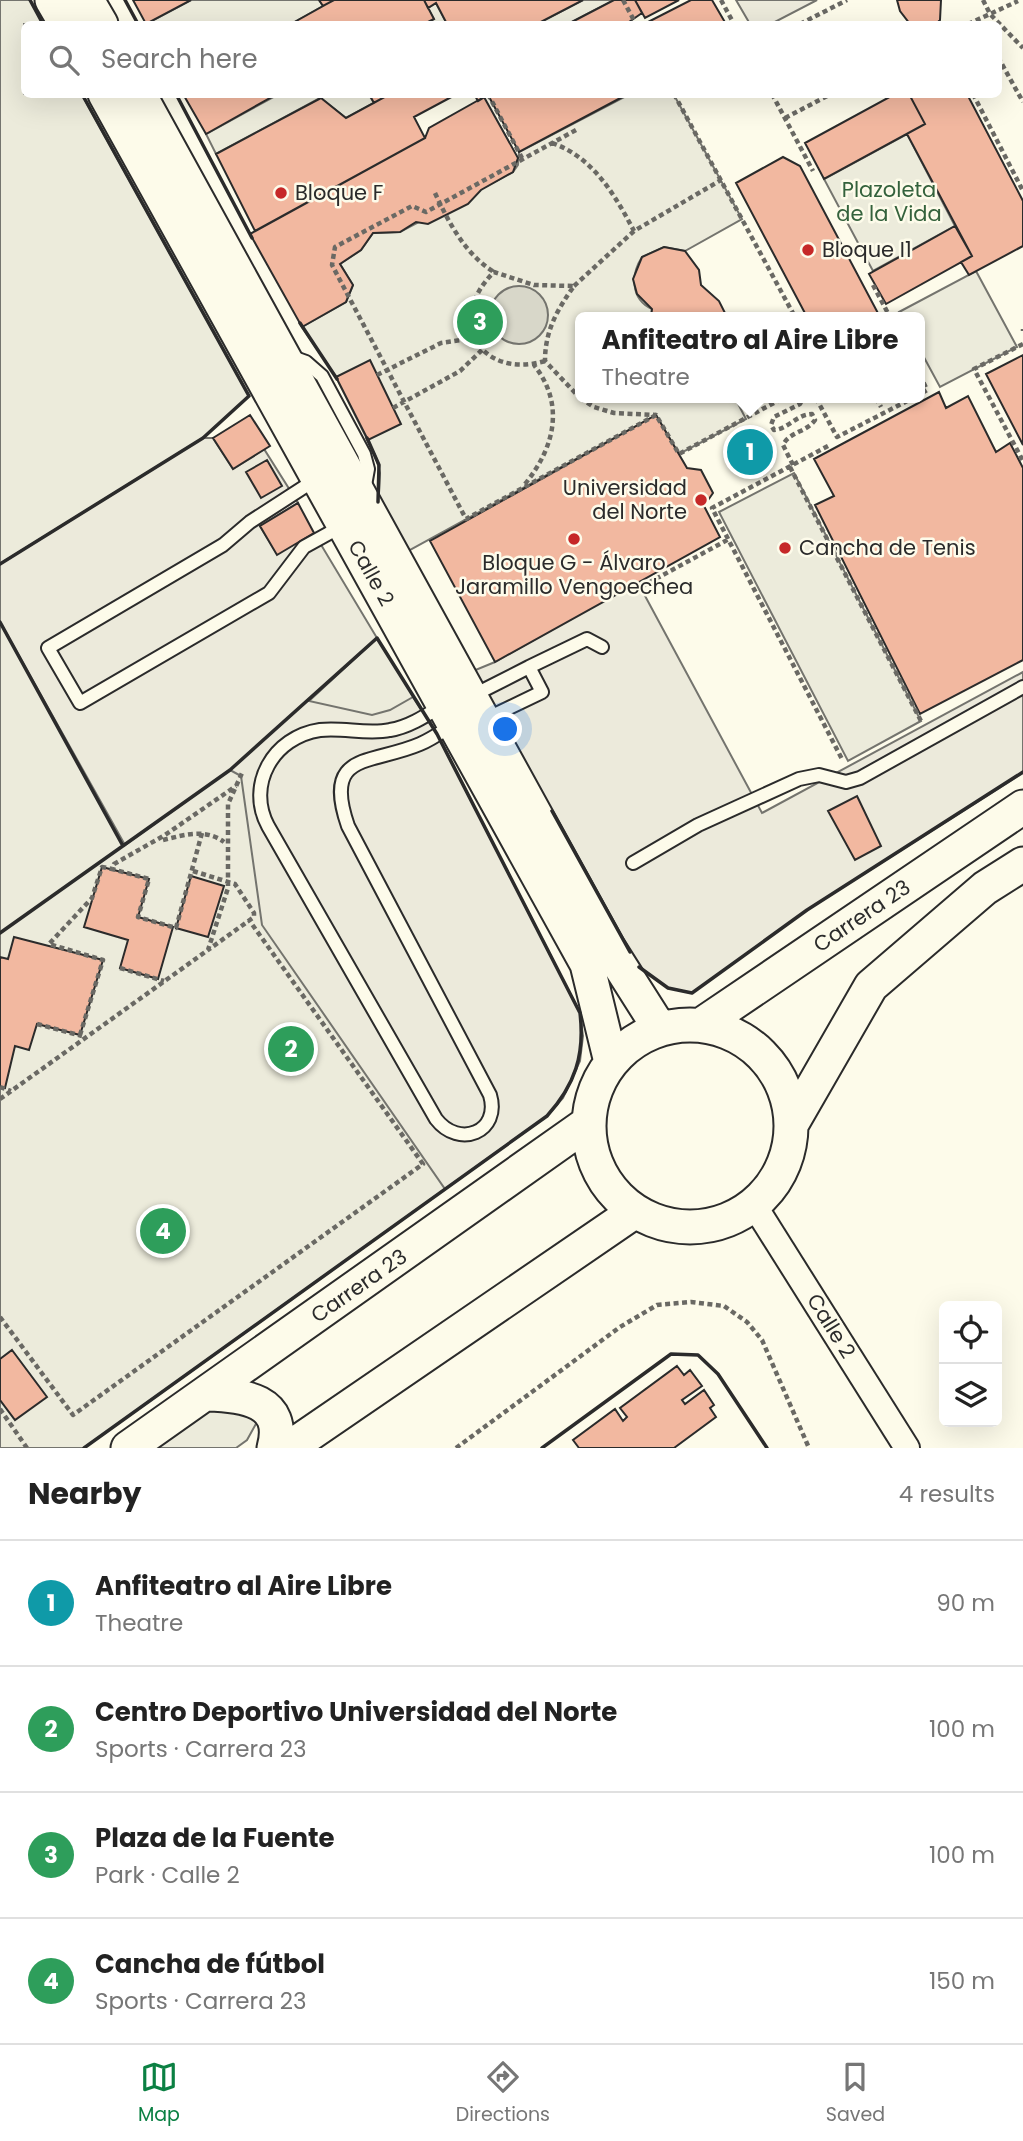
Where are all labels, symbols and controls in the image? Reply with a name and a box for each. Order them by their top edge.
search box [21,21,1002,98]
icon: search [45,41,83,79]
text: Search here [101,41,258,77]
park label: Plazoleta de la Vida [836,175,942,228]
place label: Bloque F [295,178,383,207]
marker: Bloque F [273,185,289,201]
place label: Bloque I1 [822,235,912,264]
marker: Bloque I1 [800,242,816,258]
pin: 3 [457,296,503,348]
popup [575,312,925,403]
text: Anfiteatro al Aire Libre [602,322,898,358]
text: Theatre [602,361,690,393]
pin: 1 [727,426,773,478]
place label: Universidad del Norte [563,473,687,526]
marker: Universidad del Norte [693,492,709,508]
marker: Bloque G - Álvaro Jaramillo Vengoechea [566,531,582,547]
place label: Cancha de Tenis [799,533,976,562]
street label: Calle 2 [341,534,401,611]
marker: Cancha de Tenis [777,540,793,556]
place label: Bloque G - Álvaro Jaramillo Vengoechea [455,548,693,601]
your location [488,712,522,746]
street label: Carrera 23 [808,872,916,959]
pin: 2 [268,1023,314,1075]
pin: 4 [140,1205,186,1257]
street label: Carrera 23 [305,1242,413,1329]
street label: Calle 2 [800,1288,863,1364]
map controls [939,1301,1002,1427]
button: locate [939,1301,1002,1364]
button: layers [939,1364,1002,1427]
text: Nearby [28,1472,142,1515]
text: 4 results [899,1478,995,1510]
text: Anfiteatro al Aire Libre [95,1568,392,1604]
text: 1 [47,1587,55,1619]
text: 90 m [936,1587,995,1619]
text: Theatre [95,1607,183,1639]
text: Centro Deportivo Universidad del Norte [95,1694,617,1730]
text: 2 [44,1713,58,1745]
text: 100 m [929,1713,995,1745]
text: Sports · Carrera 23 [95,1733,307,1765]
text: Plaza de la Fuente [95,1820,335,1856]
text: 3 [44,1839,58,1871]
text: 100 m [929,1839,995,1871]
text: Park · Calle 2 [95,1859,240,1891]
text: Cancha de fútbol [95,1946,325,1982]
text: 4 [43,1965,59,1997]
text: 150 m [929,1965,995,1997]
text: Sports · Carrera 23 [95,1985,307,2017]
tab: Map [138,2058,180,2129]
tab: Directions [456,2058,550,2129]
tab: Saved [826,2058,885,2129]

